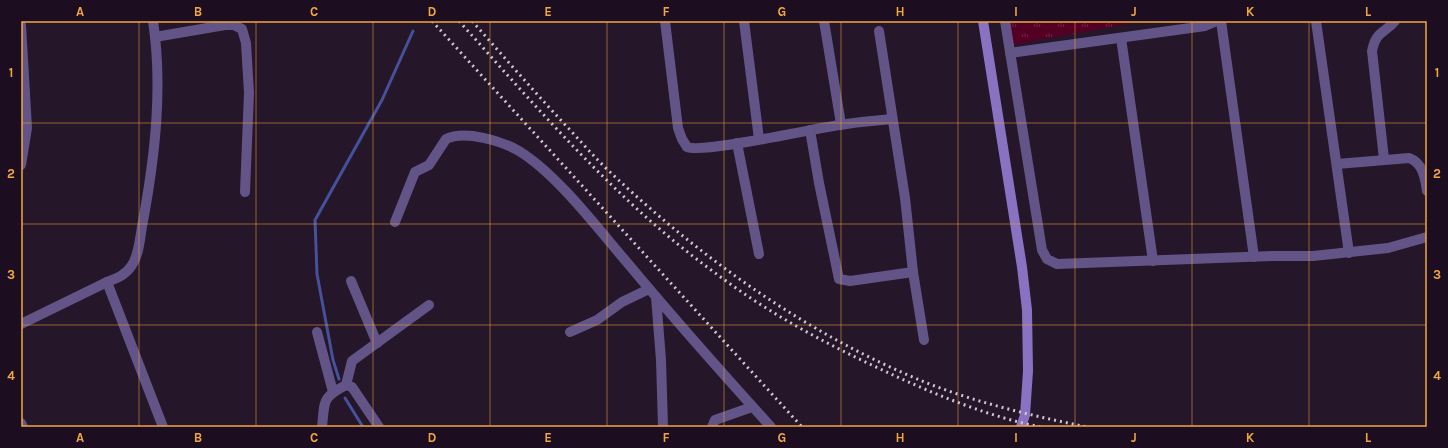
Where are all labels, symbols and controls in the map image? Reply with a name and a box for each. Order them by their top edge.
text: A [76,4,84,19]
text: B [194,4,202,19]
text: C [310,4,318,19]
text: D [428,4,437,19]
text: E [544,4,552,19]
text: F [662,4,670,19]
text: G [778,4,786,19]
text: H [895,4,905,19]
text: I [1014,4,1018,19]
text: J [1131,4,1137,19]
text: K [1246,4,1255,19]
text: L [1365,4,1372,19]
text: 1 [9,65,13,80]
text: 1 [1435,65,1439,80]
text: 2 [7,166,15,181]
text: 2 [1433,166,1441,181]
text: 3 [7,267,15,282]
text: 3 [1433,267,1441,282]
text: 4 [7,368,15,383]
text: 4 [1433,368,1441,383]
text: A [76,430,84,445]
text: B [194,430,202,445]
text: C [310,430,318,445]
text: D [428,430,437,445]
text: E [544,430,552,445]
text: F [662,430,670,445]
text: G [778,430,786,445]
text: H [895,430,905,445]
text: I [1014,430,1018,445]
text: J [1131,430,1137,445]
text: K [1246,430,1255,445]
text: L [1365,430,1372,445]

